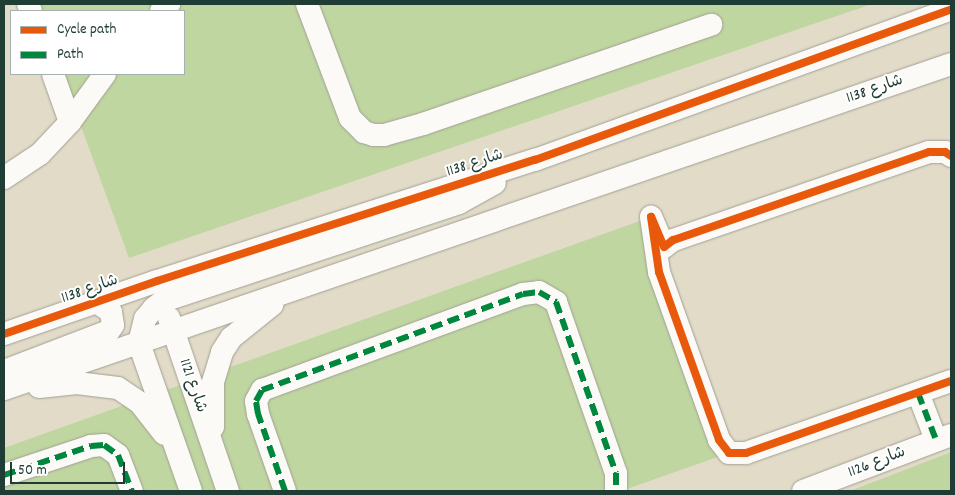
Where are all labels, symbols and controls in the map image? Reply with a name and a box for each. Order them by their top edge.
legend [10,10,185,75]
text: Cycle path [57,19,116,41]
text: Path [57,44,83,66]
street label: شارع 1138 [844,71,906,109]
street label: شارع 1138 [444,146,506,182]
street label: شارع 1138 [59,271,121,309]
street label: شارع 1121 [174,356,210,416]
street label: شارع 1126 [845,443,909,483]
scale bar [12,452,128,484]
text: 50 m [18,460,47,482]

